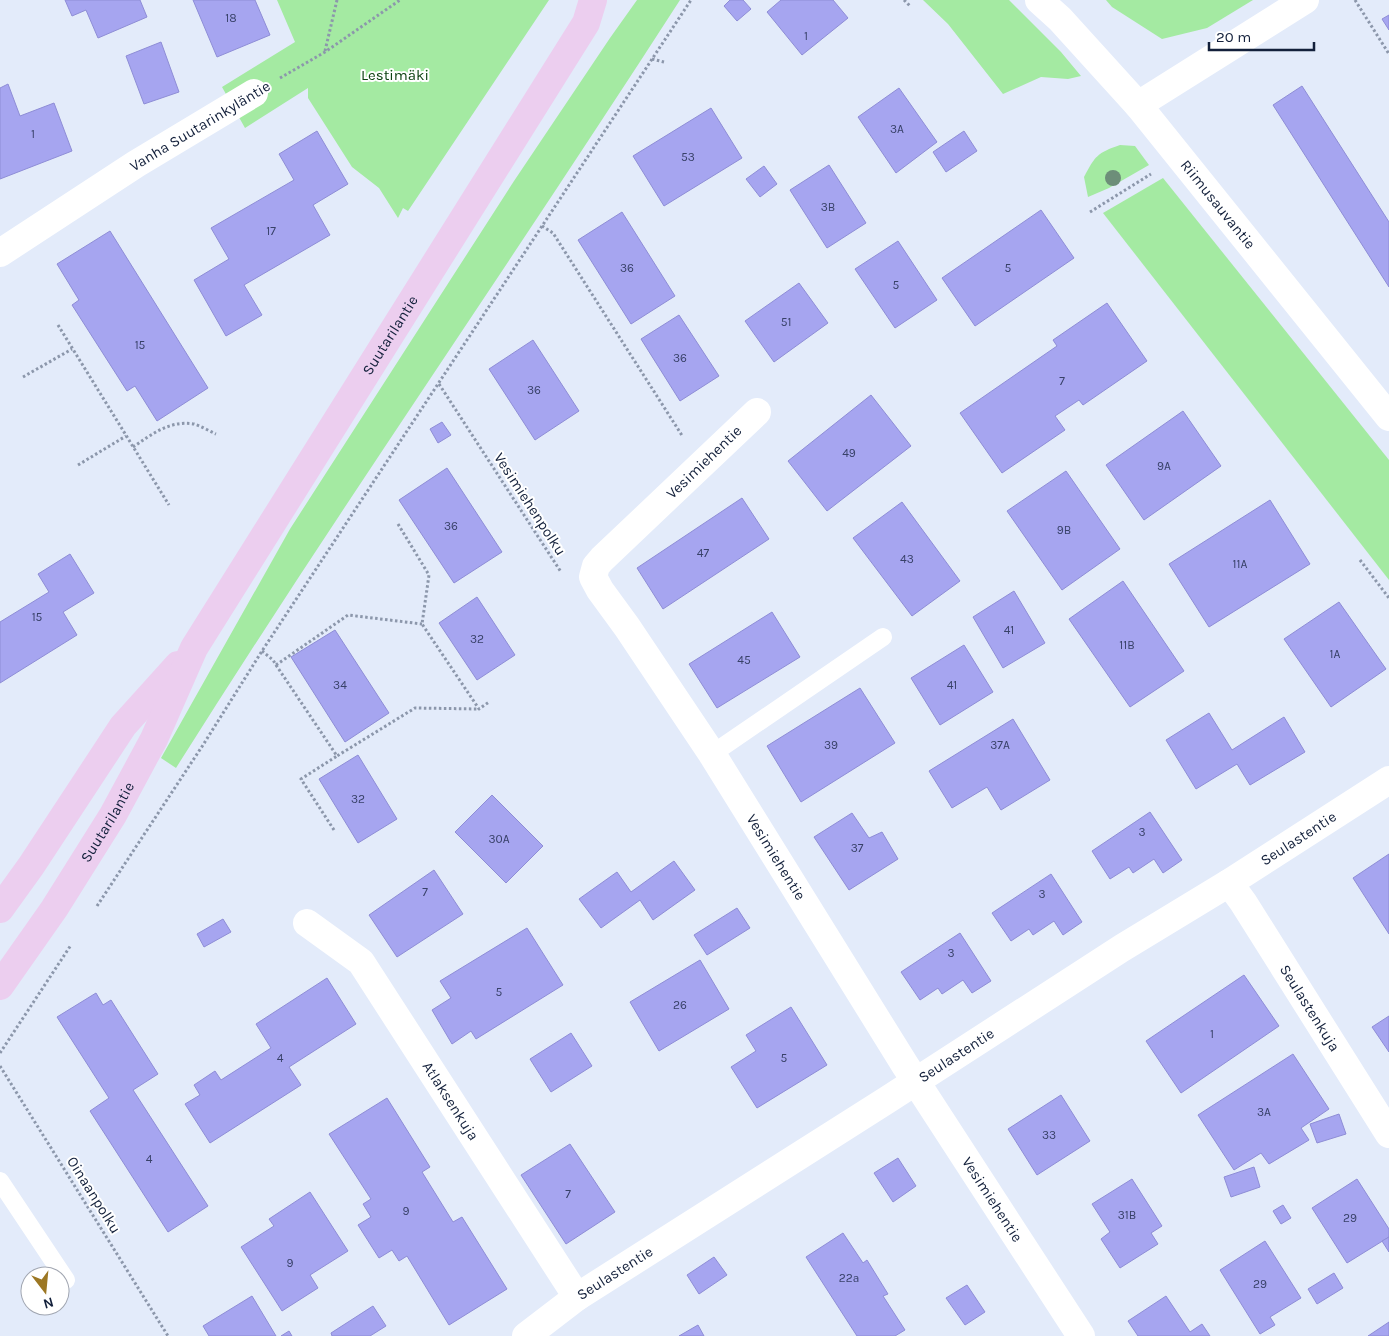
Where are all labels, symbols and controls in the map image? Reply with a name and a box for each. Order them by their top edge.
house number: 18 [225,11,237,25]
scale bar [1209,20,1314,52]
text: 20 m [1216,28,1251,46]
house number: 1 [804,29,808,43]
park label: Lestimäki [361,66,429,84]
street label: Vanha Suutarinkyläntie [126,77,274,175]
house number: 3A [890,122,904,136]
house number: 1 [31,127,35,141]
house number: 53 [681,150,695,164]
street label: Riimusauvantie [1177,156,1259,253]
house number: 3B [821,200,835,214]
house number: 17 [266,224,276,238]
house number: 36 [620,261,634,275]
house number: 5 [1005,261,1012,275]
house number: 5 [893,278,900,292]
street label: Suutarilantie [359,292,422,378]
house number: 51 [781,315,791,329]
house number: 15 [135,338,146,352]
house number: 36 [673,351,687,365]
house number: 7 [1059,374,1065,388]
house number: 36 [527,383,541,397]
street label: Vesimiehentie [663,422,745,502]
house number: 49 [842,446,856,460]
street label: Vesimiehenpolku [490,449,570,559]
house number: 9A [1157,459,1171,473]
house number: 36 [444,519,458,533]
house number: 9B [1057,523,1071,537]
house number: 47 [697,546,710,560]
house number: 43 [900,552,914,566]
house number: 11A [1233,557,1248,571]
house number: 15 [32,610,43,624]
house number: 41 [1004,623,1014,637]
house number: 32 [470,632,484,646]
house number: 11B [1119,638,1135,652]
house number: 1A [1330,647,1341,661]
house number: 45 [737,653,751,667]
house number: 34 [333,678,347,692]
house number: 41 [947,678,957,692]
house number: 39 [824,738,838,752]
house number: 37A [990,738,1010,752]
street label: Suutarilantie [77,779,138,866]
house number: 32 [351,792,365,806]
street label: Seulastentie [1257,807,1340,869]
street label: Vesimiehentie [743,811,809,903]
house number: 3 [1138,825,1146,839]
house number: 30A [488,832,510,846]
house number: 37 [851,841,864,855]
house number: 7 [422,885,428,899]
house number: 3 [1038,887,1046,901]
house number: 3 [947,946,955,960]
street label: Seulastenkuja [1276,961,1344,1055]
house number: 5 [496,985,503,999]
house number: 26 [673,998,687,1012]
street label: Seulastentie [915,1024,997,1086]
house number: 1 [1210,1027,1214,1041]
house number: 4 [277,1051,284,1065]
house number: 5 [781,1051,788,1065]
street label: Atlaksenkuja [419,1058,483,1144]
house number: 3A [1257,1105,1271,1119]
house number: 33 [1042,1128,1056,1142]
house number: 4 [146,1152,153,1166]
street label: Oinaanpolku [63,1153,125,1237]
street label: Vesimiehentie [958,1154,1027,1245]
house number: 7 [565,1187,571,1201]
house number: 9 [403,1204,410,1218]
house number: 31B [1118,1208,1136,1222]
house number: 29 [1343,1211,1357,1225]
street label: Seulastentie [573,1242,656,1304]
house number: 9 [287,1256,294,1270]
north arrow [20,1266,70,1316]
house number: 22a [839,1271,859,1285]
house number: 29 [1253,1277,1267,1291]
text: N [41,1293,56,1313]

